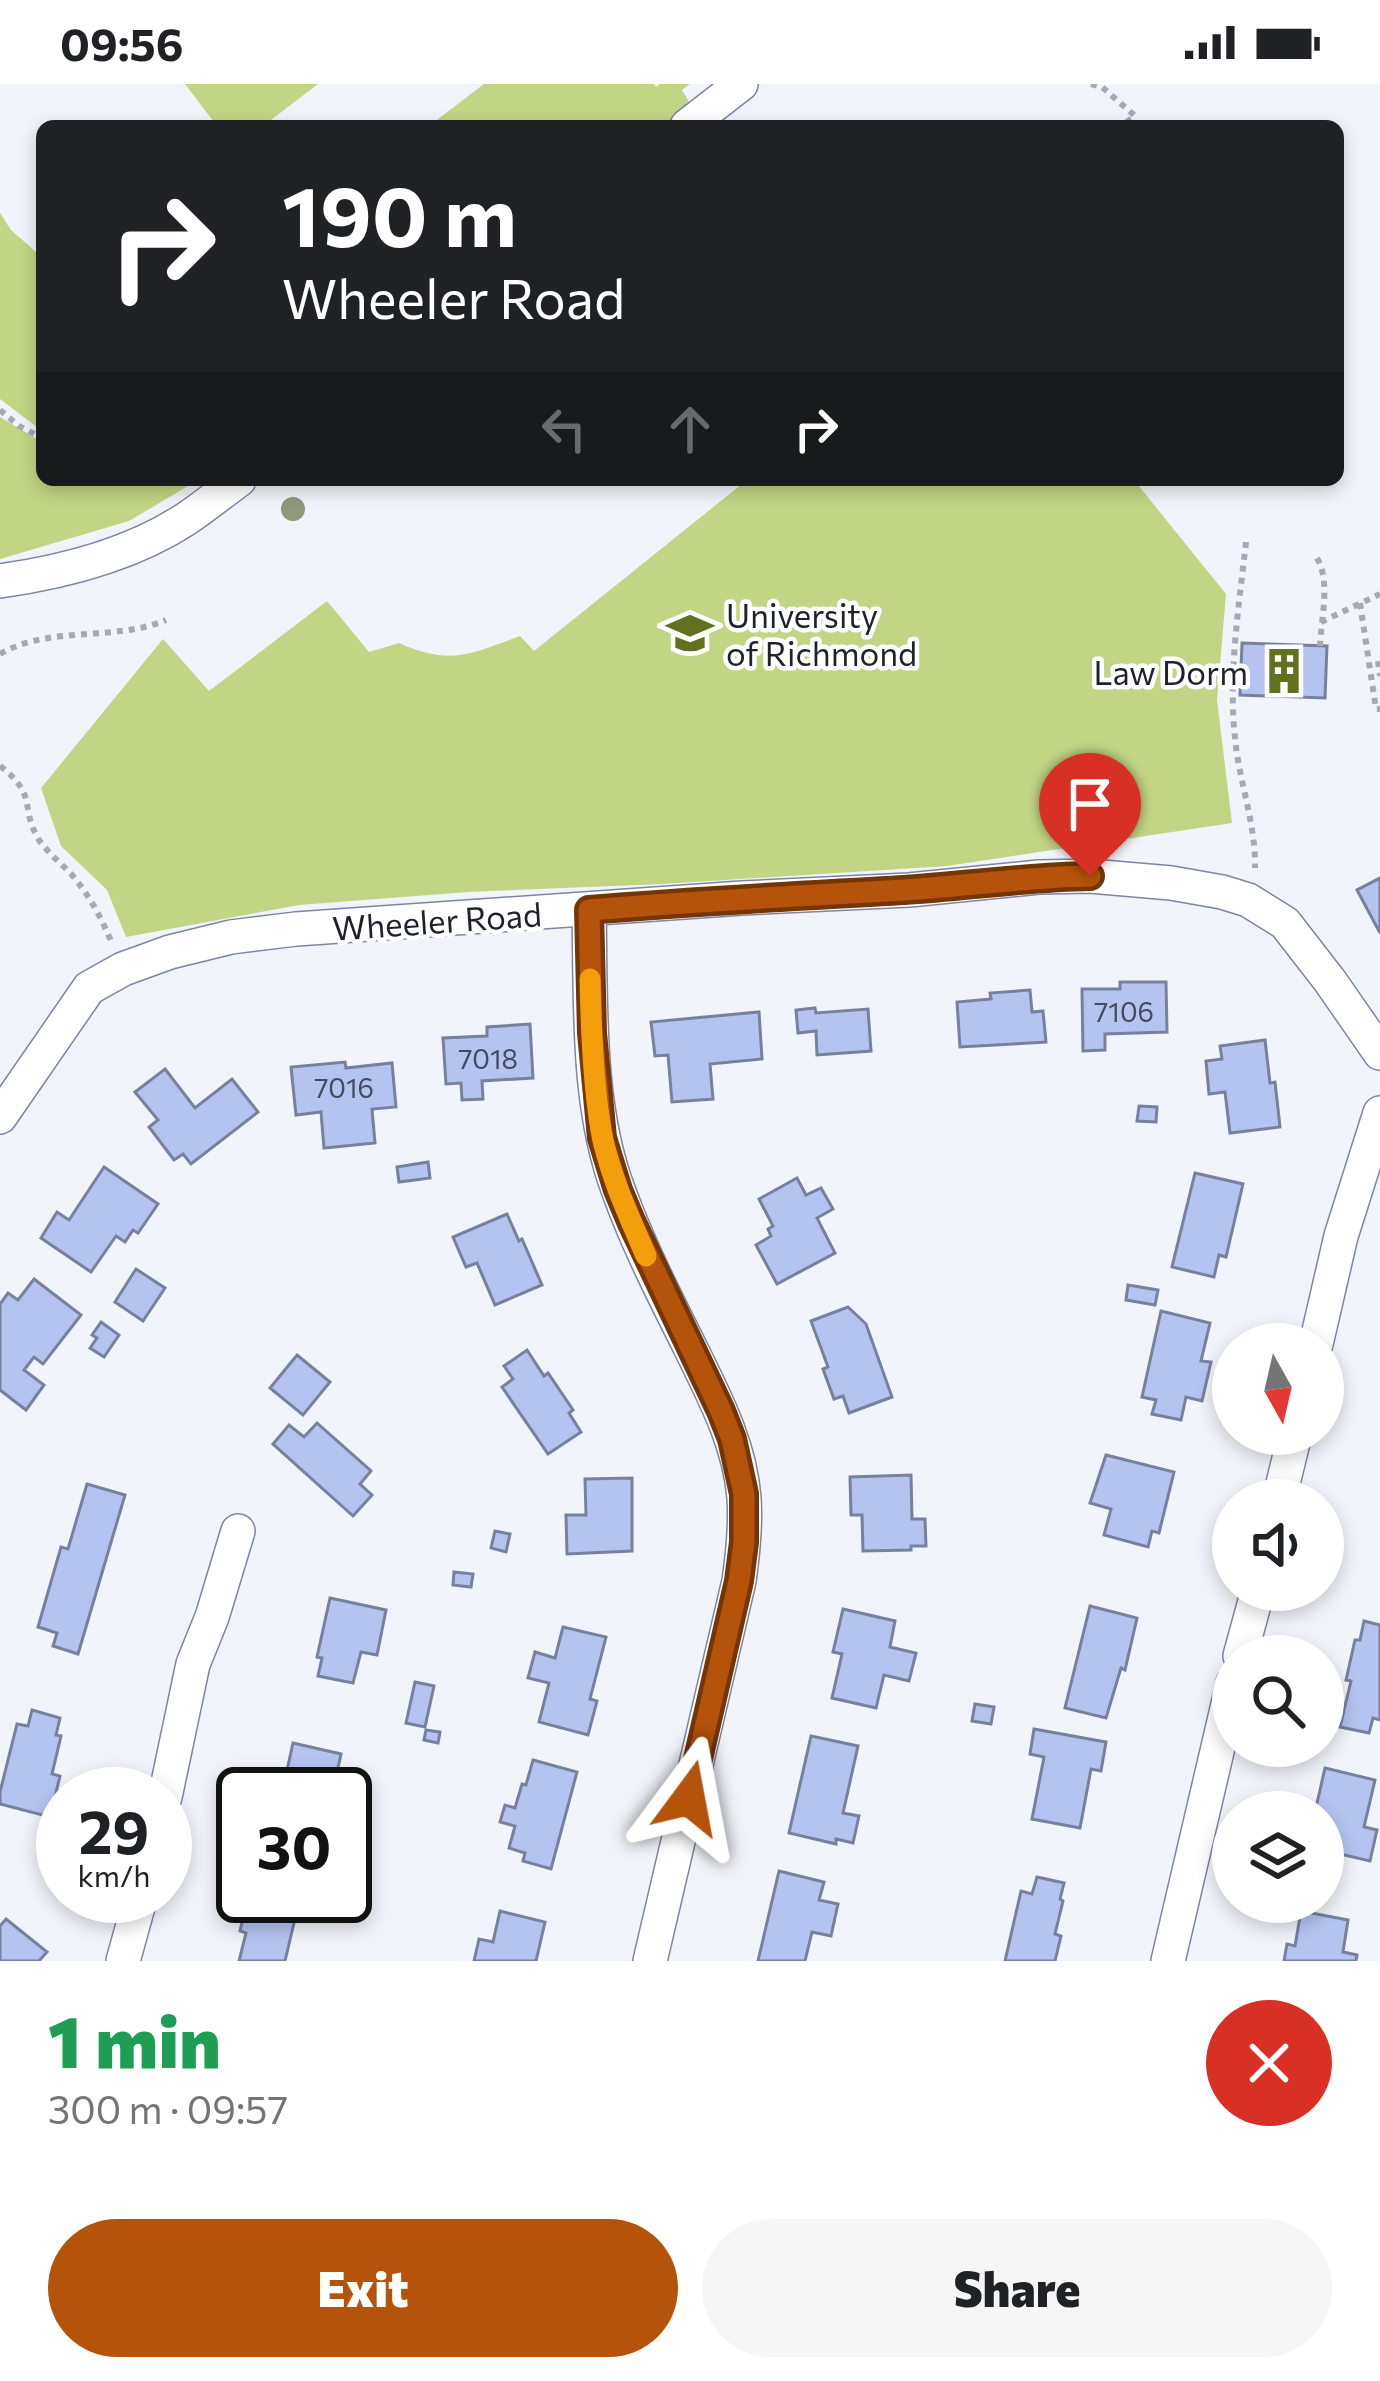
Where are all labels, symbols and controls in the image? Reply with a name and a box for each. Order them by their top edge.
text: 09:56 [60,15,184,70]
text: 190 m [282,162,517,264]
icon: right [84,168,240,324]
text: Wheeler Road [282,264,625,330]
icon: left [531,396,597,462]
icon: ahead [657,396,723,462]
icon: right [783,396,849,462]
place label: University of Richmond [726,594,917,673]
school or university icon: University of Richmond [665,608,715,658]
building icon: Law Dorm [1259,646,1309,696]
place label: Law Dorm [1093,651,1248,692]
pin [1039,753,1141,876]
icon: arrive [1057,771,1123,837]
street label: Wheeler Road [331,892,543,948]
house number: 7106 [1094,995,1154,1028]
house number: 7018 [458,1042,518,1075]
house number: 7016 [314,1071,374,1104]
north arrow [1212,1323,1344,1455]
map controls [1212,1323,1344,1923]
button: sound [1212,1479,1344,1611]
button: search [1212,1635,1344,1767]
position arrow [626,1735,752,1861]
speed limit sign: 30 [216,1767,372,1923]
button: layers [1212,1791,1344,1923]
text: 29 [79,1793,149,1866]
text: km/h [78,1856,150,1893]
text: 1 min [48,1995,221,2083]
button: close [1206,2000,1332,2126]
text: 300 m · 09:57 [48,2084,288,2132]
button: Exit [48,2219,678,2357]
button: Share [702,2219,1332,2357]

